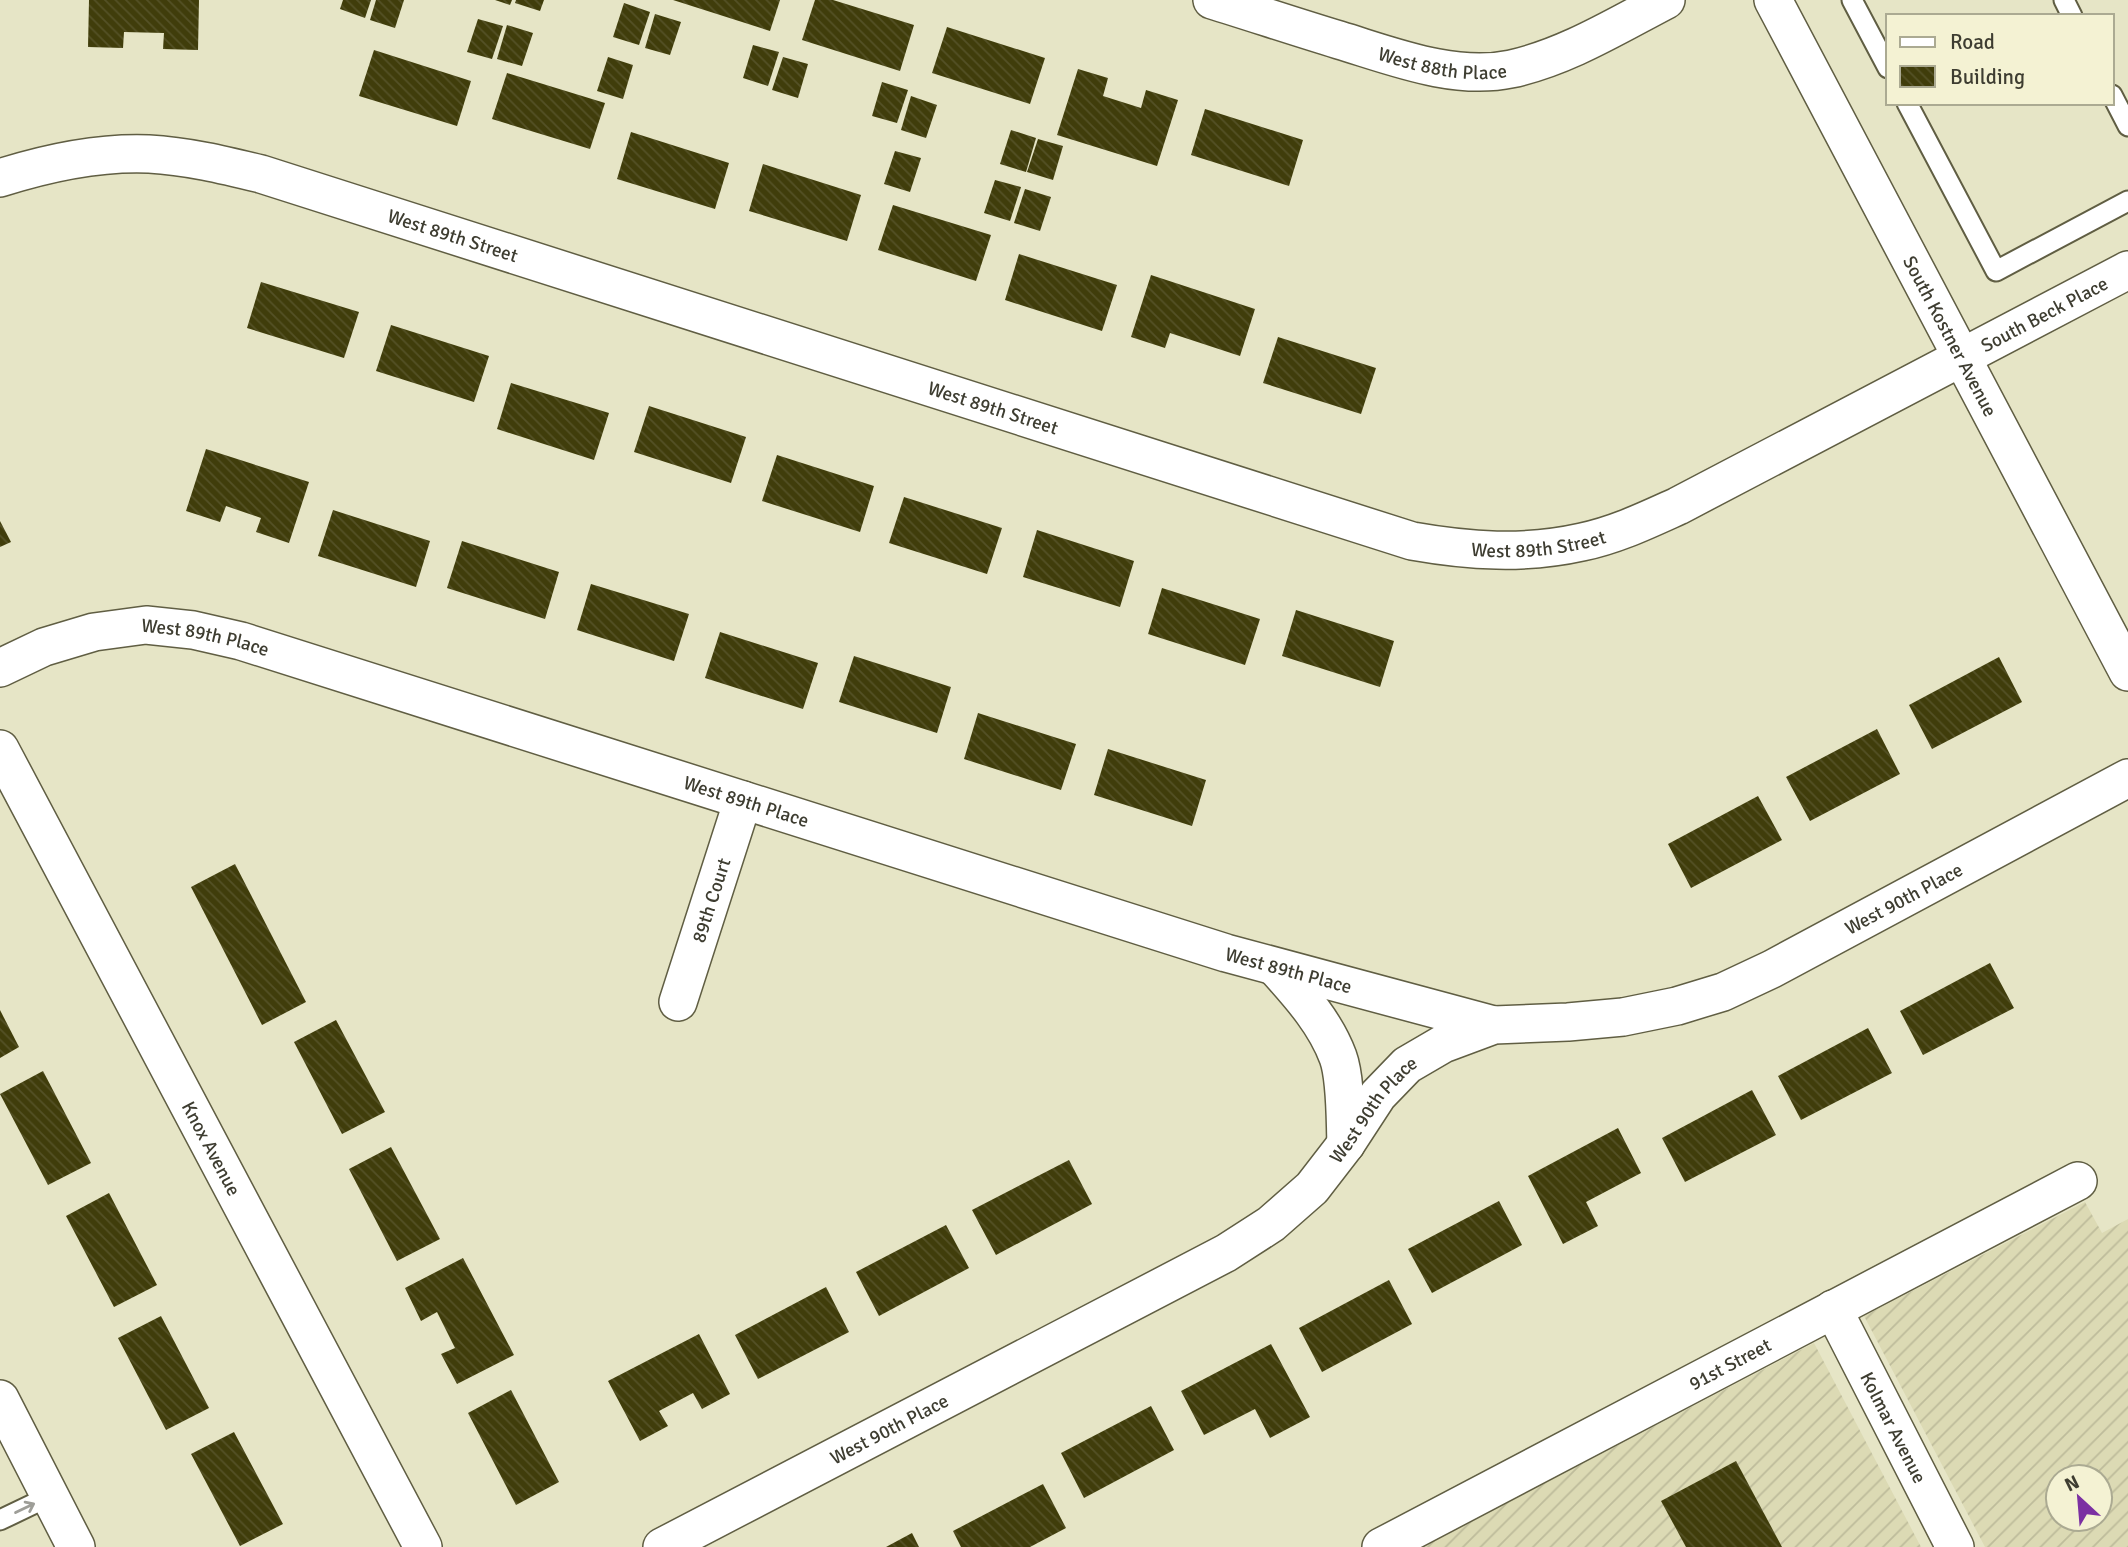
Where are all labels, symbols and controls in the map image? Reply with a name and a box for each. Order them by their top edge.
legend [1886,14,2114,105]
text: Road [1950,29,1995,55]
street label: West 88th Place [1375,42,1508,85]
text: Building [1950,64,2025,90]
street label: West 89th Street [384,204,521,268]
street label: South Kostner Avenue [1897,252,2002,421]
street label: South Beck Place [1977,272,2112,358]
street label: West 89th Street [925,376,1061,440]
street label: West 89th Street [1470,525,1609,563]
street label: West 89th Place [140,614,272,662]
street label: West 89th Place [680,771,812,833]
street label: 89th Court [687,855,737,946]
street label: West 90th Place [1841,858,1967,941]
street label: West 89th Place [1222,942,1354,999]
street label: West 90th Place [1325,1051,1421,1168]
street label: Knox Avenue [176,1097,246,1200]
street label: 91st Street [1685,1333,1776,1396]
street label: Kolmar Avenue [1854,1368,1931,1488]
street label: West 90th Place [826,1389,953,1470]
north arrow [2044,1463,2114,1533]
text: N [2061,1470,2083,1497]
one-way arrow [14,1500,35,1514]

